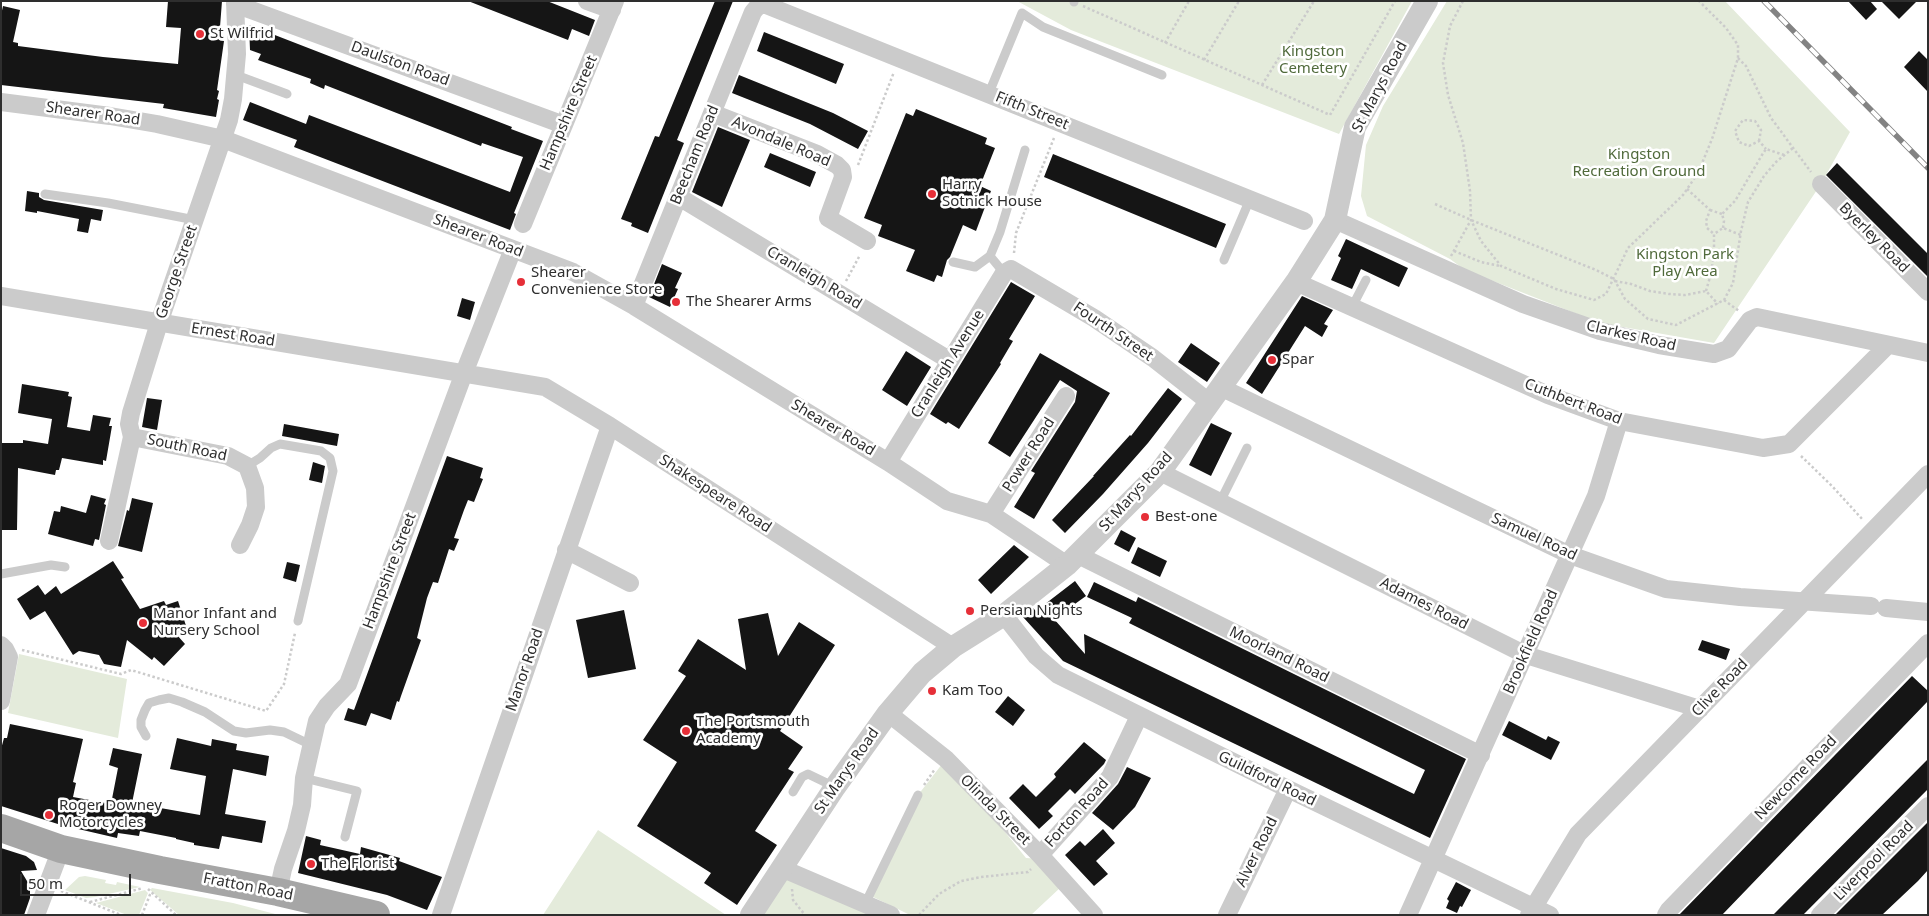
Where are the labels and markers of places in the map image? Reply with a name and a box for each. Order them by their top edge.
place label: St Wilfrid [210,25,274,43]
marker: St Wilfrid [194,28,206,40]
place label: Harry Sotnick House [942,176,1042,211]
marker: Harry Sotnick House [926,188,938,200]
place label: Shearer Convenience Store [531,264,662,299]
marker: Shearer Convenience Store [515,276,527,288]
place label: The Shearer Arms [686,293,812,311]
marker: The Shearer Arms [670,296,682,308]
place label: Spar [1282,351,1314,369]
marker: Spar [1266,354,1278,366]
place label: Best-one [1155,508,1217,526]
marker: Best-one [1139,511,1151,523]
place label: Persian Nights [980,602,1083,620]
place label: Manor Infant and Nursery School [153,605,277,640]
marker: Persian Nights [964,605,976,617]
marker: Manor Infant and Nursery School [137,617,149,629]
place label: Kam Too [942,682,1003,700]
marker: Kam Too [926,685,938,697]
place label: The Portsmouth Academy [696,713,810,748]
marker: The Portsmouth Academy [680,725,692,737]
place label: Roger Downey Motorcycles [59,797,162,832]
marker: Roger Downey Motorcycles [43,809,55,821]
place label: The Florist [321,855,394,873]
marker: The Florist [305,858,317,870]

